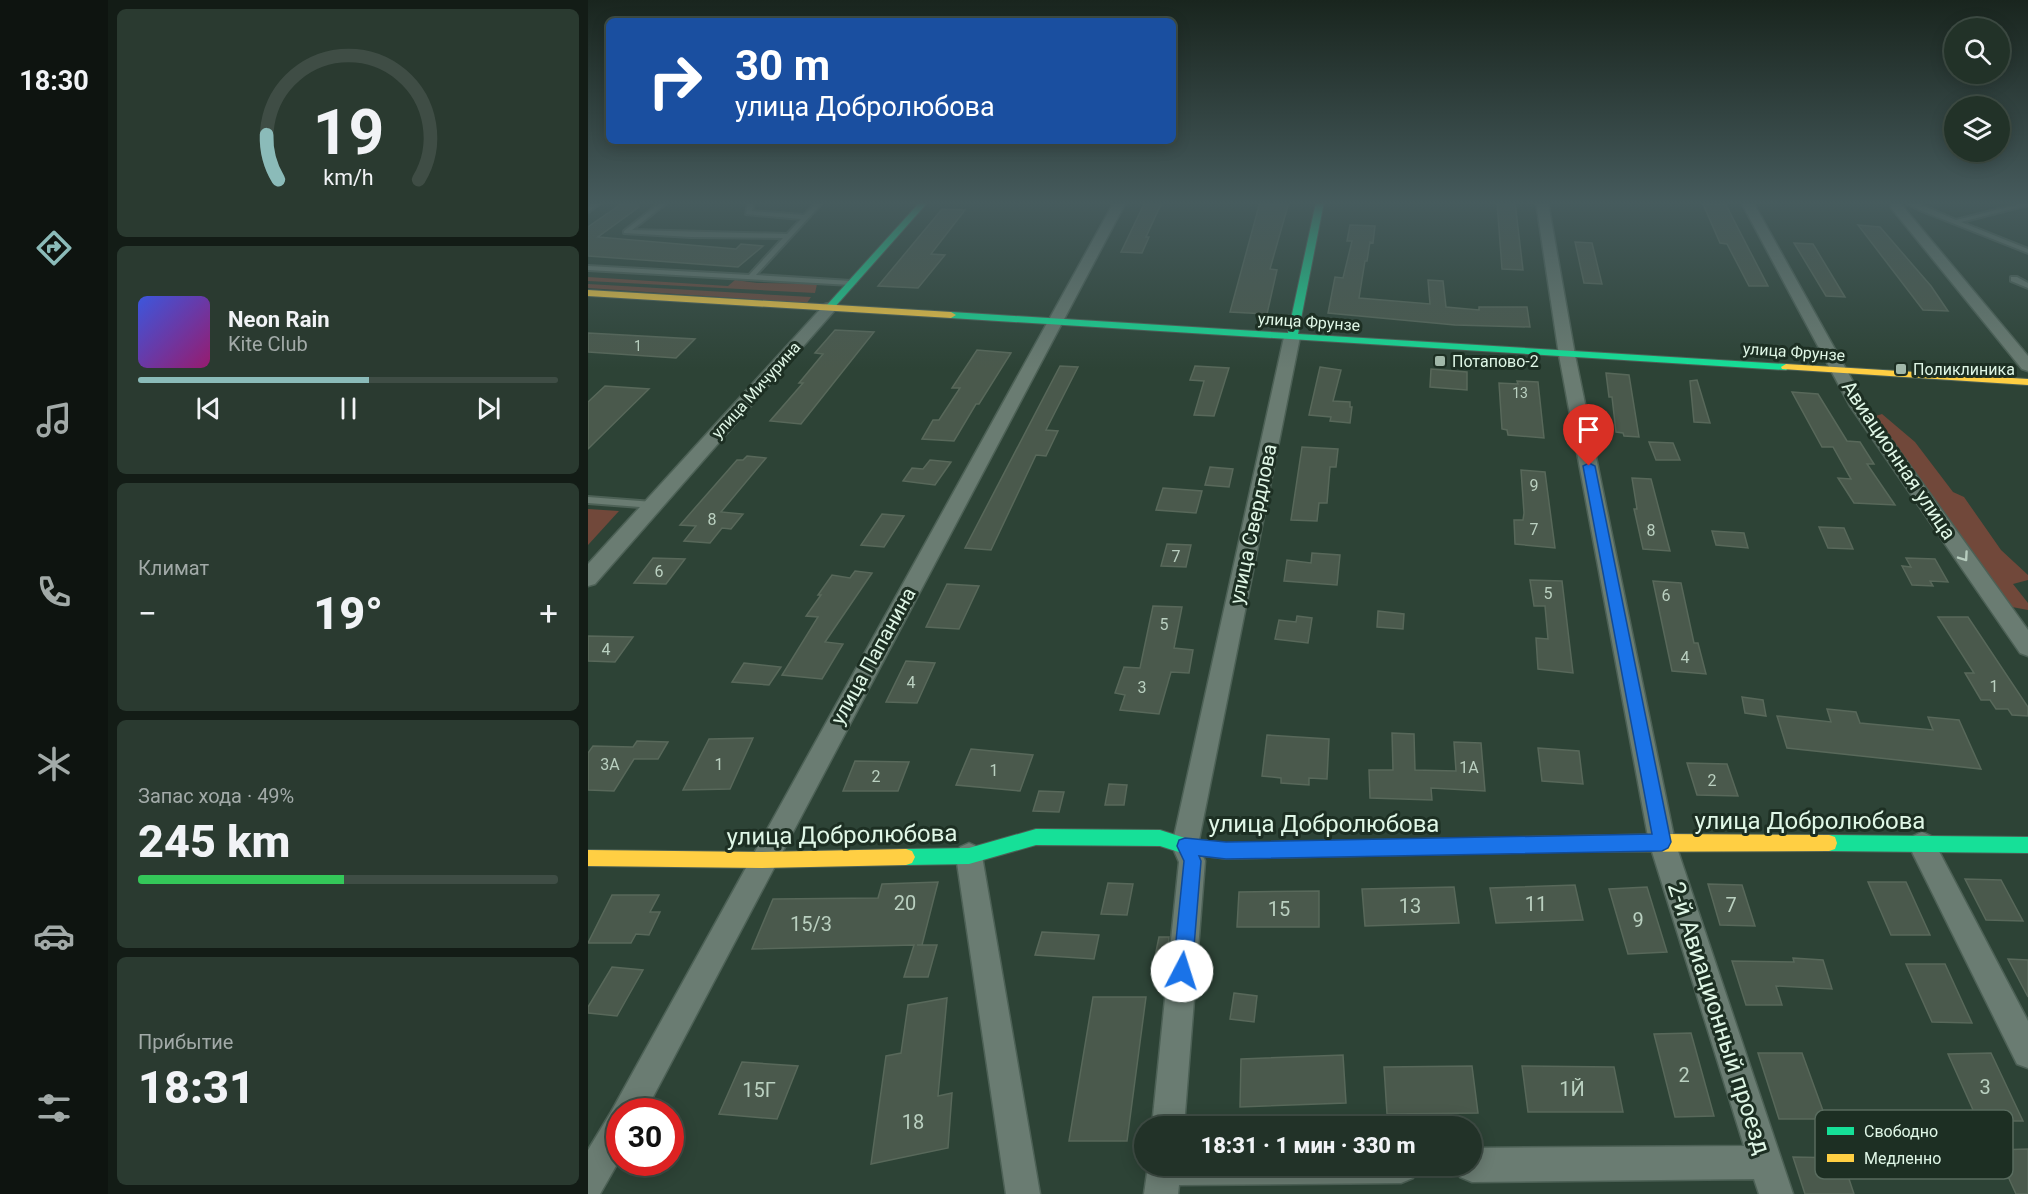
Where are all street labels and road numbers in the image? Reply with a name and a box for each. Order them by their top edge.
street label: улица Фрунзе [1257,309,1361,335]
street label: улица Мичурина [708,338,804,442]
street label: улица Фрунзе [1742,339,1846,365]
street label: Авиационная улица [1837,376,1961,544]
street label: улица Свердлова [1224,442,1282,606]
street label: улица Папанина [825,583,921,729]
street label: улица Добролюбова [1695,807,1925,835]
street label: улица Добролюбова [1209,810,1439,838]
street label: улица Добролюбова [726,819,958,851]
street label: 2-й Авиационный проезд [1661,878,1777,1158]

